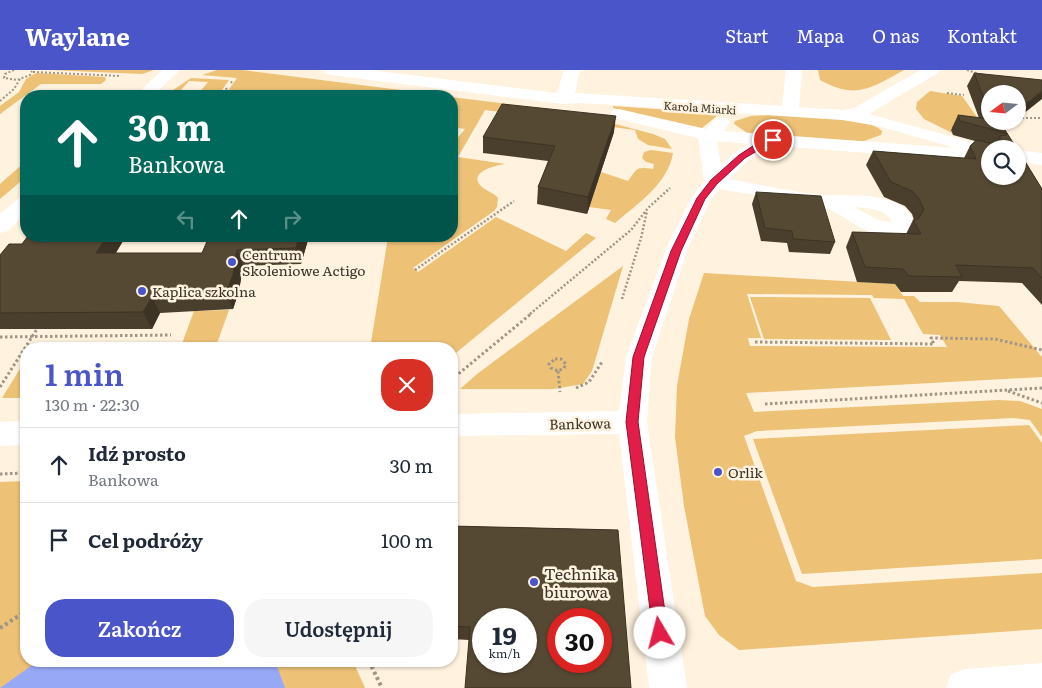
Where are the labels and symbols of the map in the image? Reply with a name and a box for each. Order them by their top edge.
north arrow [981,85,1026,130]
street label: Karola Miarki [663,96,737,118]
pin [752,119,794,161]
place label: Centrum Skoleniowe Actigo [242,244,366,280]
marker: Centrum Skoleniowe Actigo [226,256,238,268]
place label: Kaplica szkolna [152,281,256,301]
marker: Kaplica szkolna [136,285,148,297]
street label: Bankowa [549,412,612,434]
place label: Orlik [728,462,763,482]
marker: Orlik [712,466,724,478]
place label: Technika biurowa [544,561,616,603]
marker: Technika biurowa [528,576,540,588]
position arrow [633,606,685,658]
speed limit sign: 30 [547,608,612,673]

